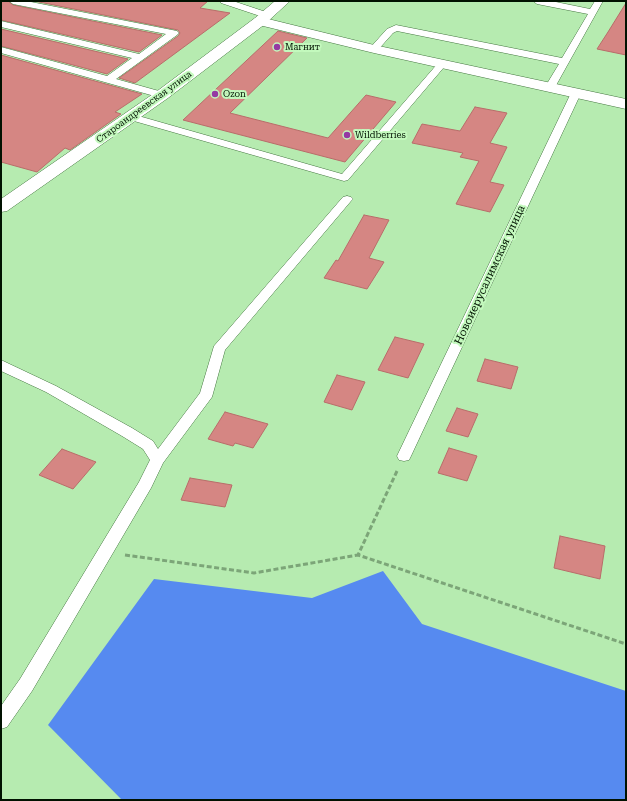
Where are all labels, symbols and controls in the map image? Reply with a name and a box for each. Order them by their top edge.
marker: Магнит [272,42,282,52]
place label: Магнит [285,42,320,52]
street label: Староандреевская улица [94,69,194,145]
marker: Ozon [210,89,220,99]
place label: Ozon [223,89,246,99]
marker: Wildberries [342,130,352,140]
place label: Wildberries [355,130,406,140]
street label: Новоиерусалимская улица [452,203,528,347]

